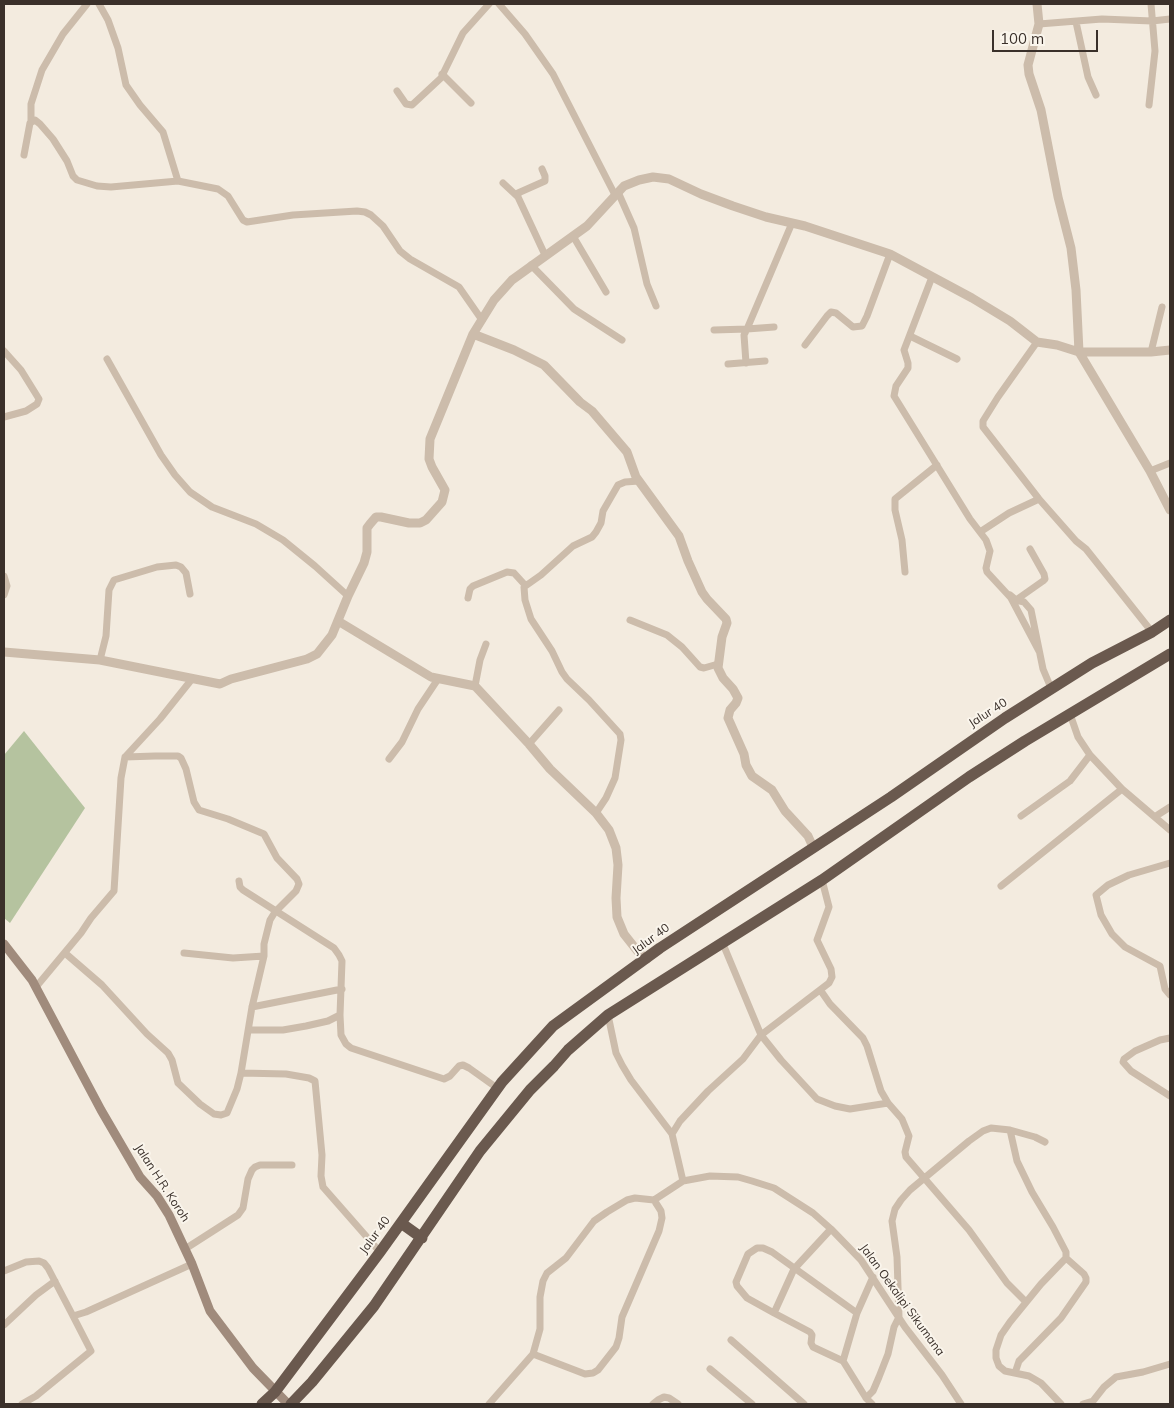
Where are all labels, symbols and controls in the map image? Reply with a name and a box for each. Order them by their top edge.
scale bar [994,20,1100,52]
text: 100 m [1000,29,1044,48]
street label: Jalur 40 [966,695,1010,731]
street label: Jalur 40 [629,921,673,957]
street label: Jalan H.R. Koroh [131,1141,193,1225]
street label: Jalur 40 [357,1213,393,1257]
street label: Jalan Oekalipi Sikumana [857,1241,947,1359]

